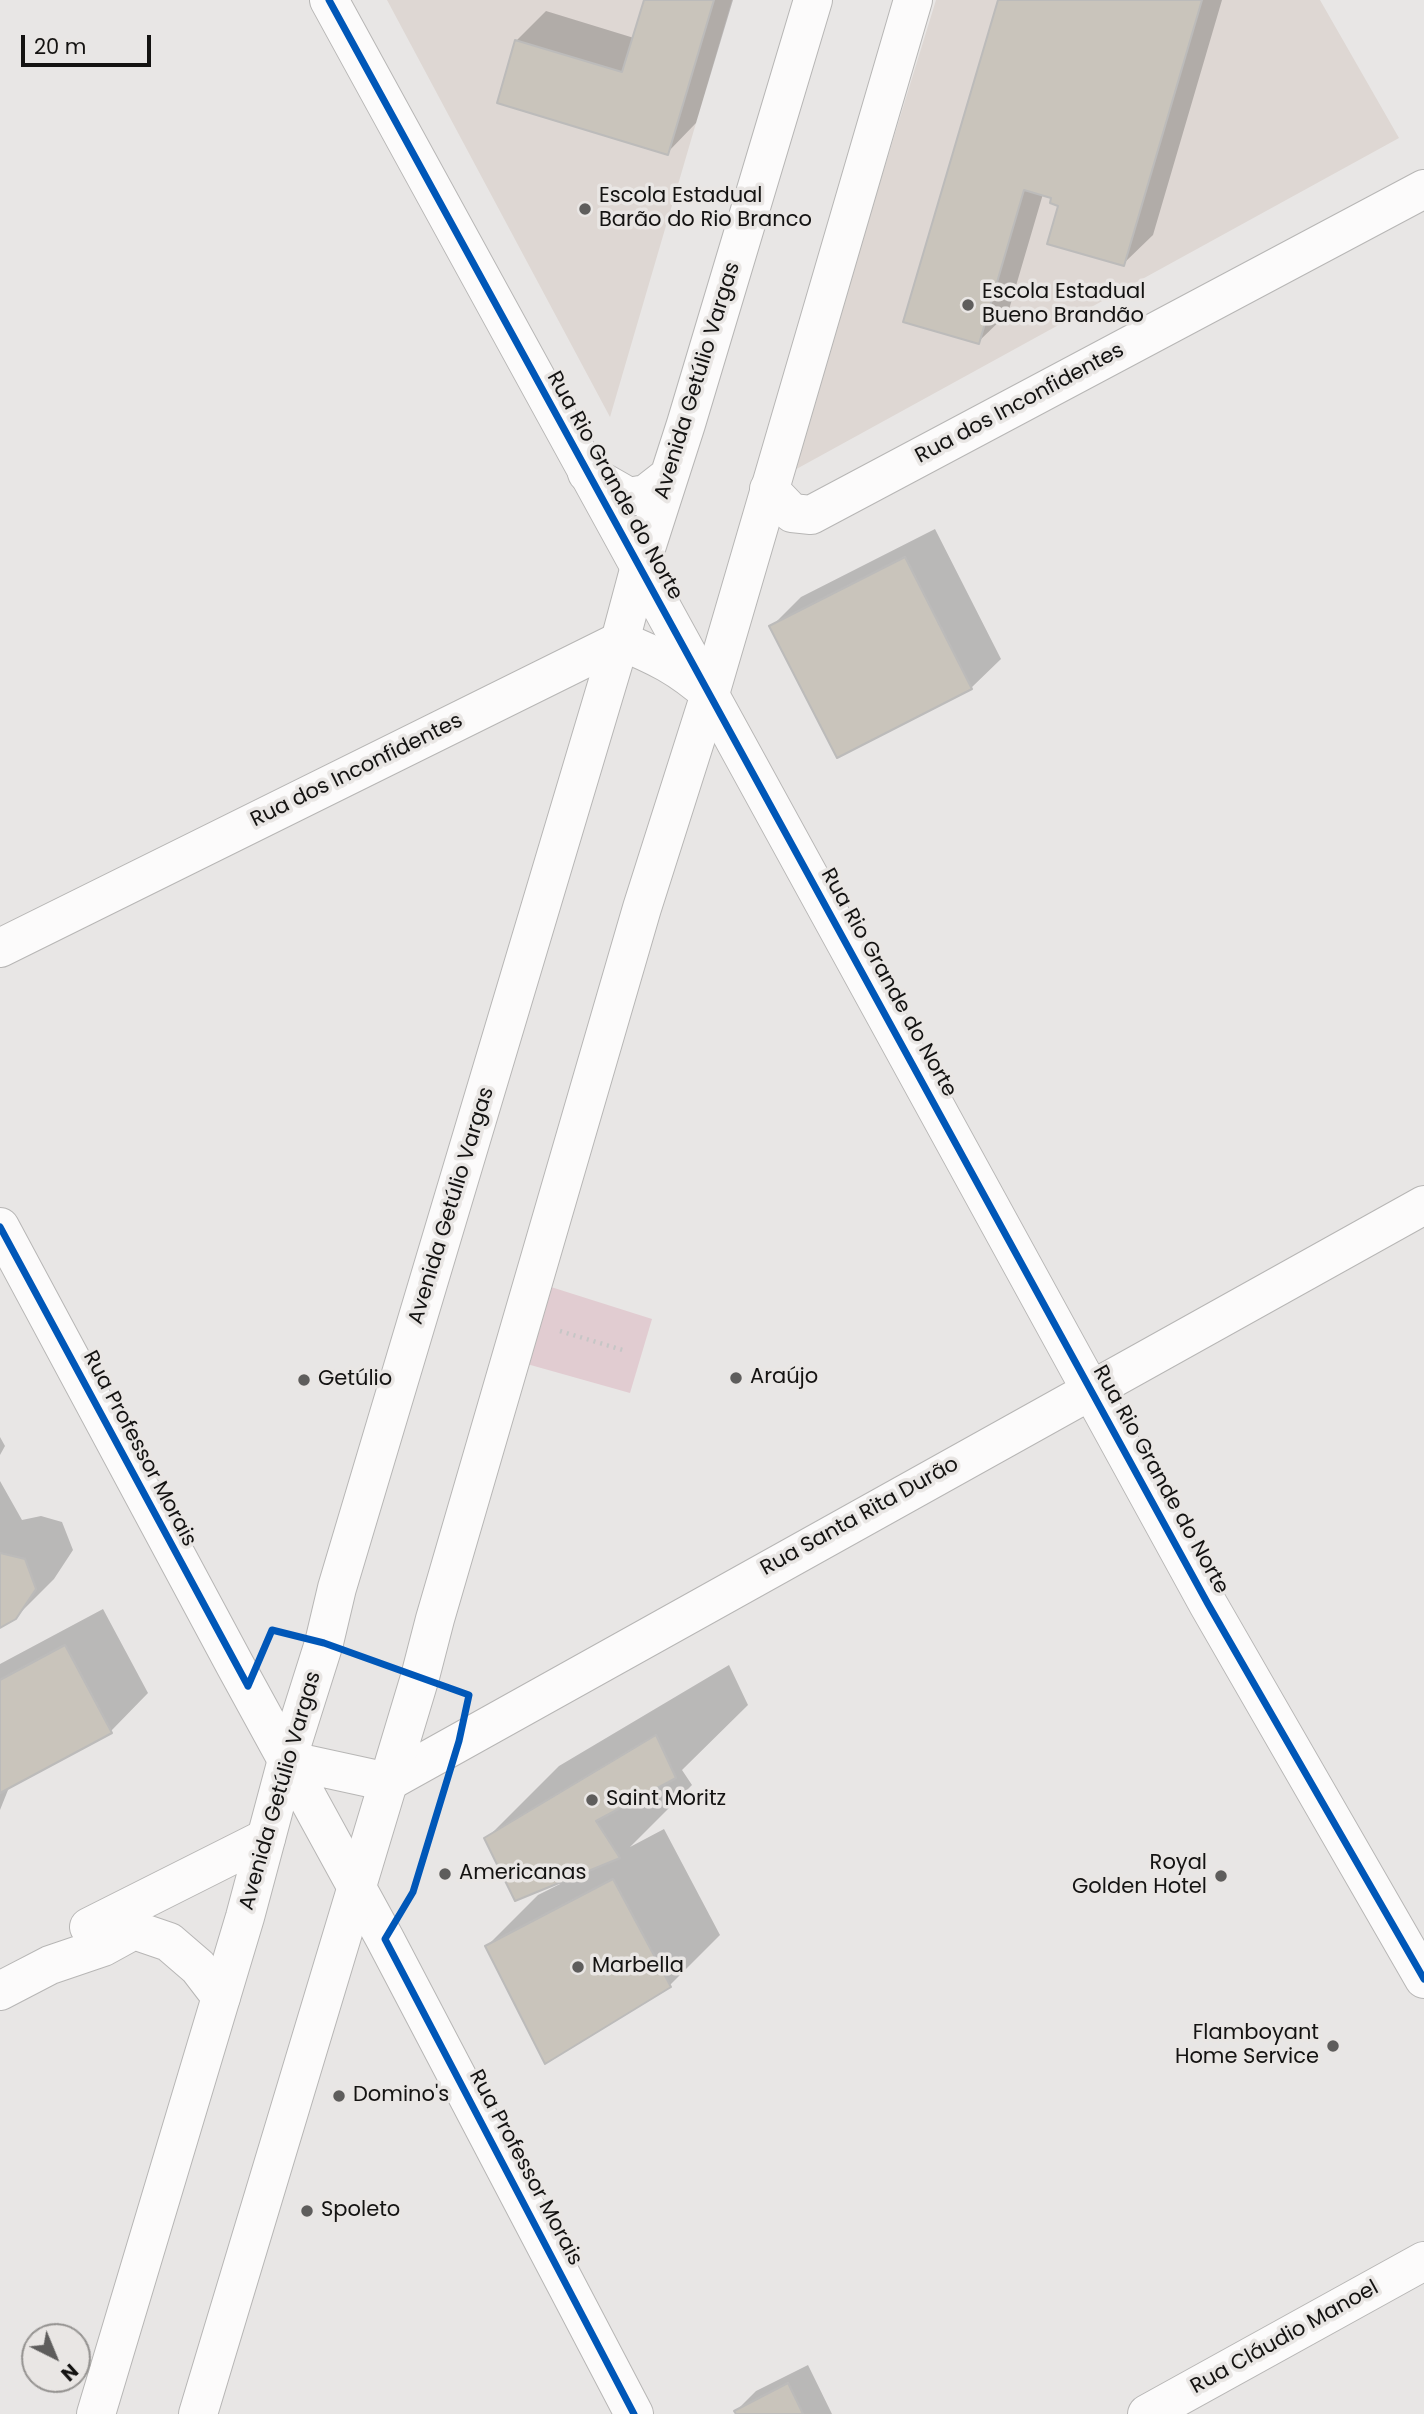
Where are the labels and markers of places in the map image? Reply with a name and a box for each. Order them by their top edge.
place label: Escola Estadual Barão do Rio Branco [599,184,812,234]
marker: Escola Estadual Barão do Rio Branco [577,201,593,217]
place label: Escola Estadual Bueno Brandão [982,280,1145,330]
marker: Escola Estadual Bueno Brandão [960,297,976,313]
place label: Araújo [750,1365,818,1391]
place label: Getúlio [318,1367,392,1393]
marker: Araújo [728,1370,744,1386]
marker: Getúlio [296,1372,312,1388]
place label: Saint Moritz [606,1787,726,1813]
marker: Saint Moritz [584,1792,600,1808]
place label: Royal Golden Hotel [1072,1851,1207,1901]
place label: Americanas [459,1861,586,1887]
marker: Americanas [437,1866,453,1882]
marker: Royal Golden Hotel [1213,1868,1229,1884]
place label: Marbella [592,1954,684,1980]
marker: Marbella [570,1959,586,1975]
place label: Flamboyant Home Service [1175,2021,1319,2071]
marker: Flamboyant Home Service [1325,2038,1341,2054]
place label: Domino's [353,2083,449,2109]
marker: Domino's [331,2088,347,2104]
place label: Spoleto [321,2198,400,2224]
marker: Spoleto [299,2203,315,2219]

